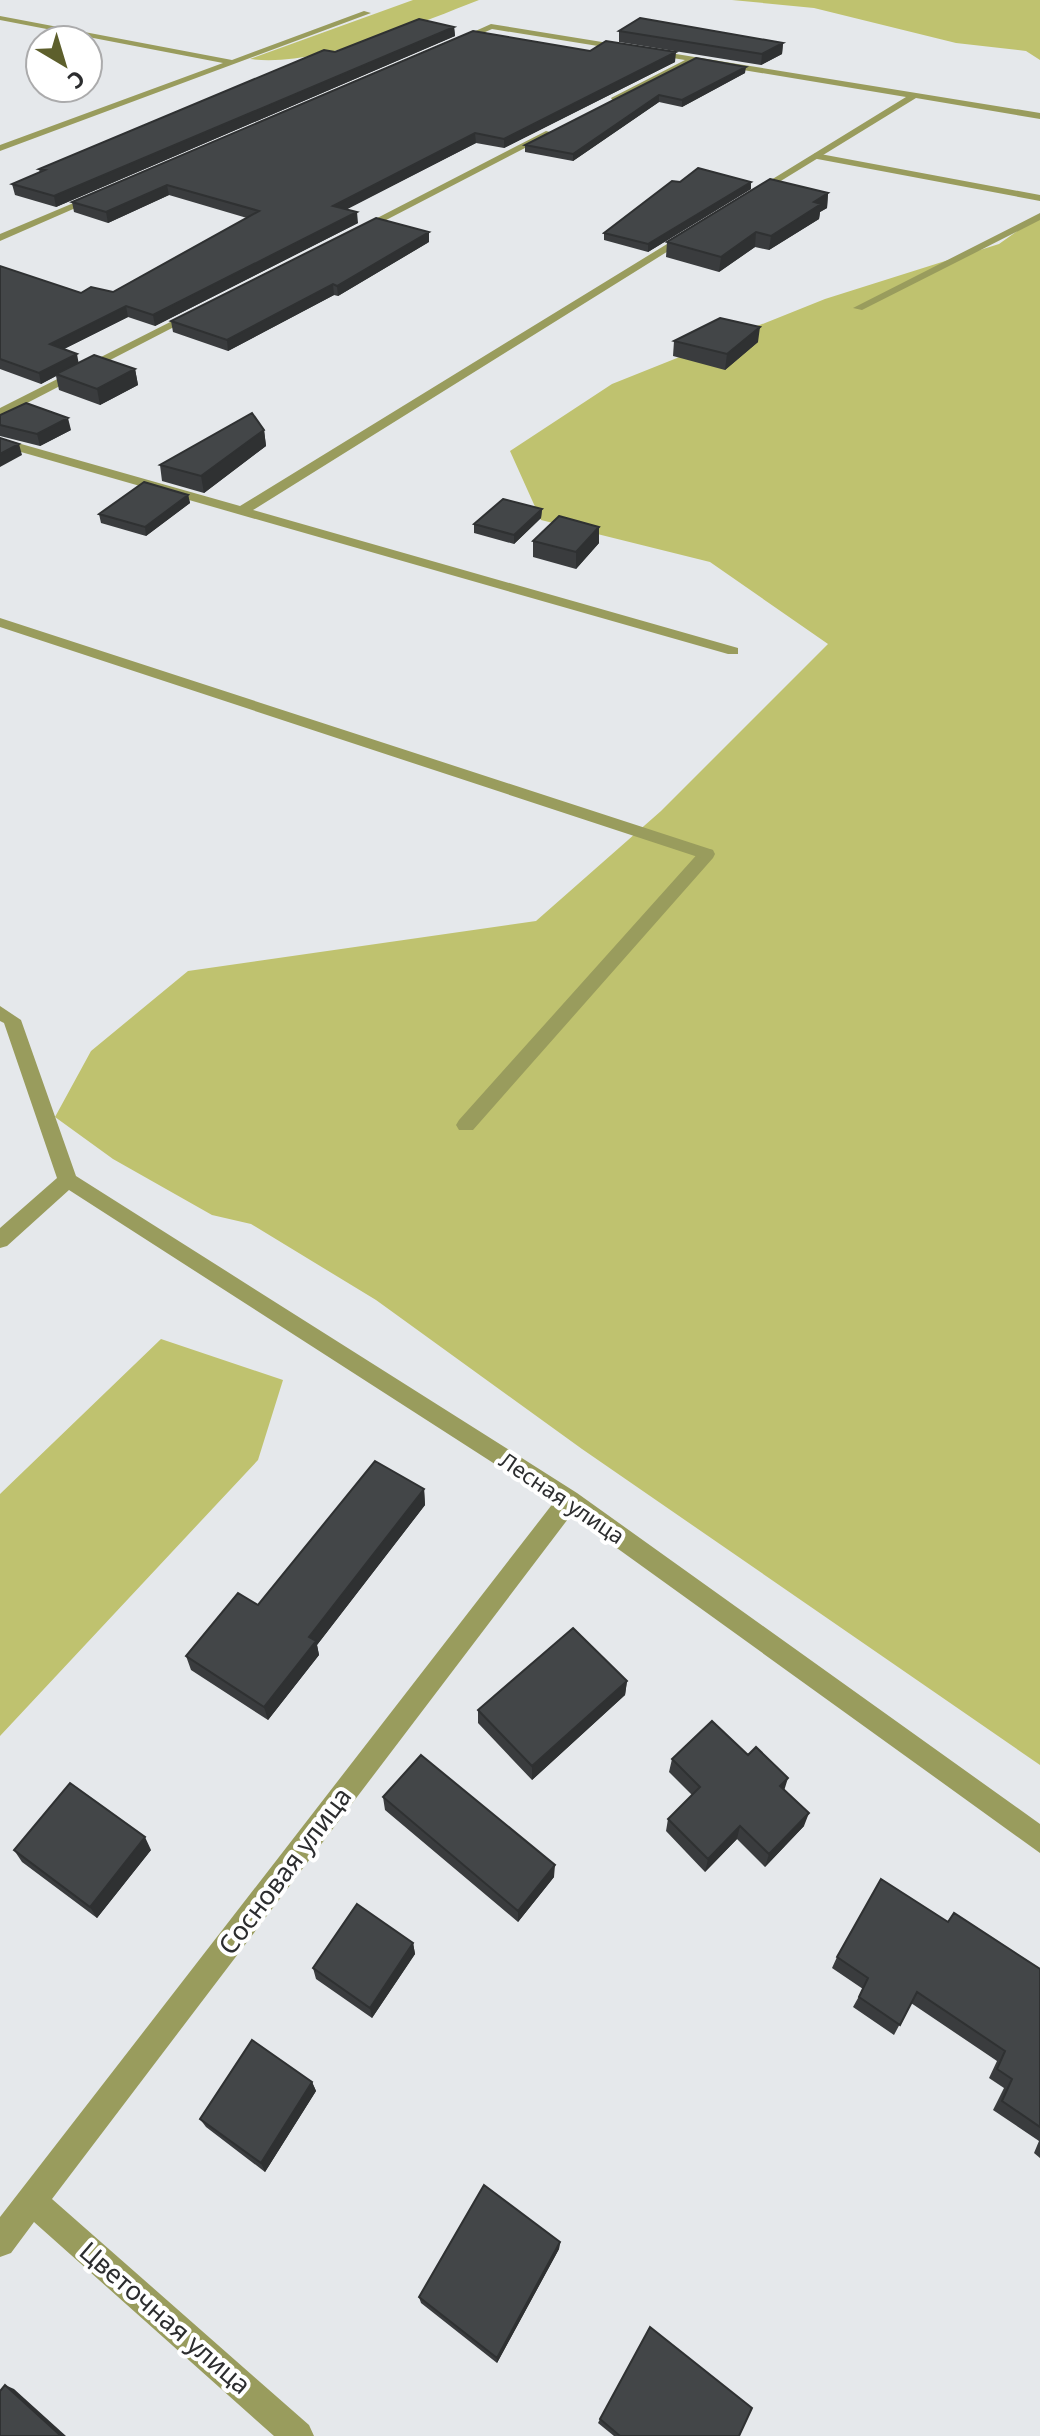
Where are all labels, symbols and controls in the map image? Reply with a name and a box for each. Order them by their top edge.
north arrow [24,24,104,104]
text: С [62,64,92,97]
street label: Лесная улица [494,1444,631,1550]
street label: Сосновая улица [209,1779,359,1961]
street label: Цветочная улица [72,2233,259,2402]

